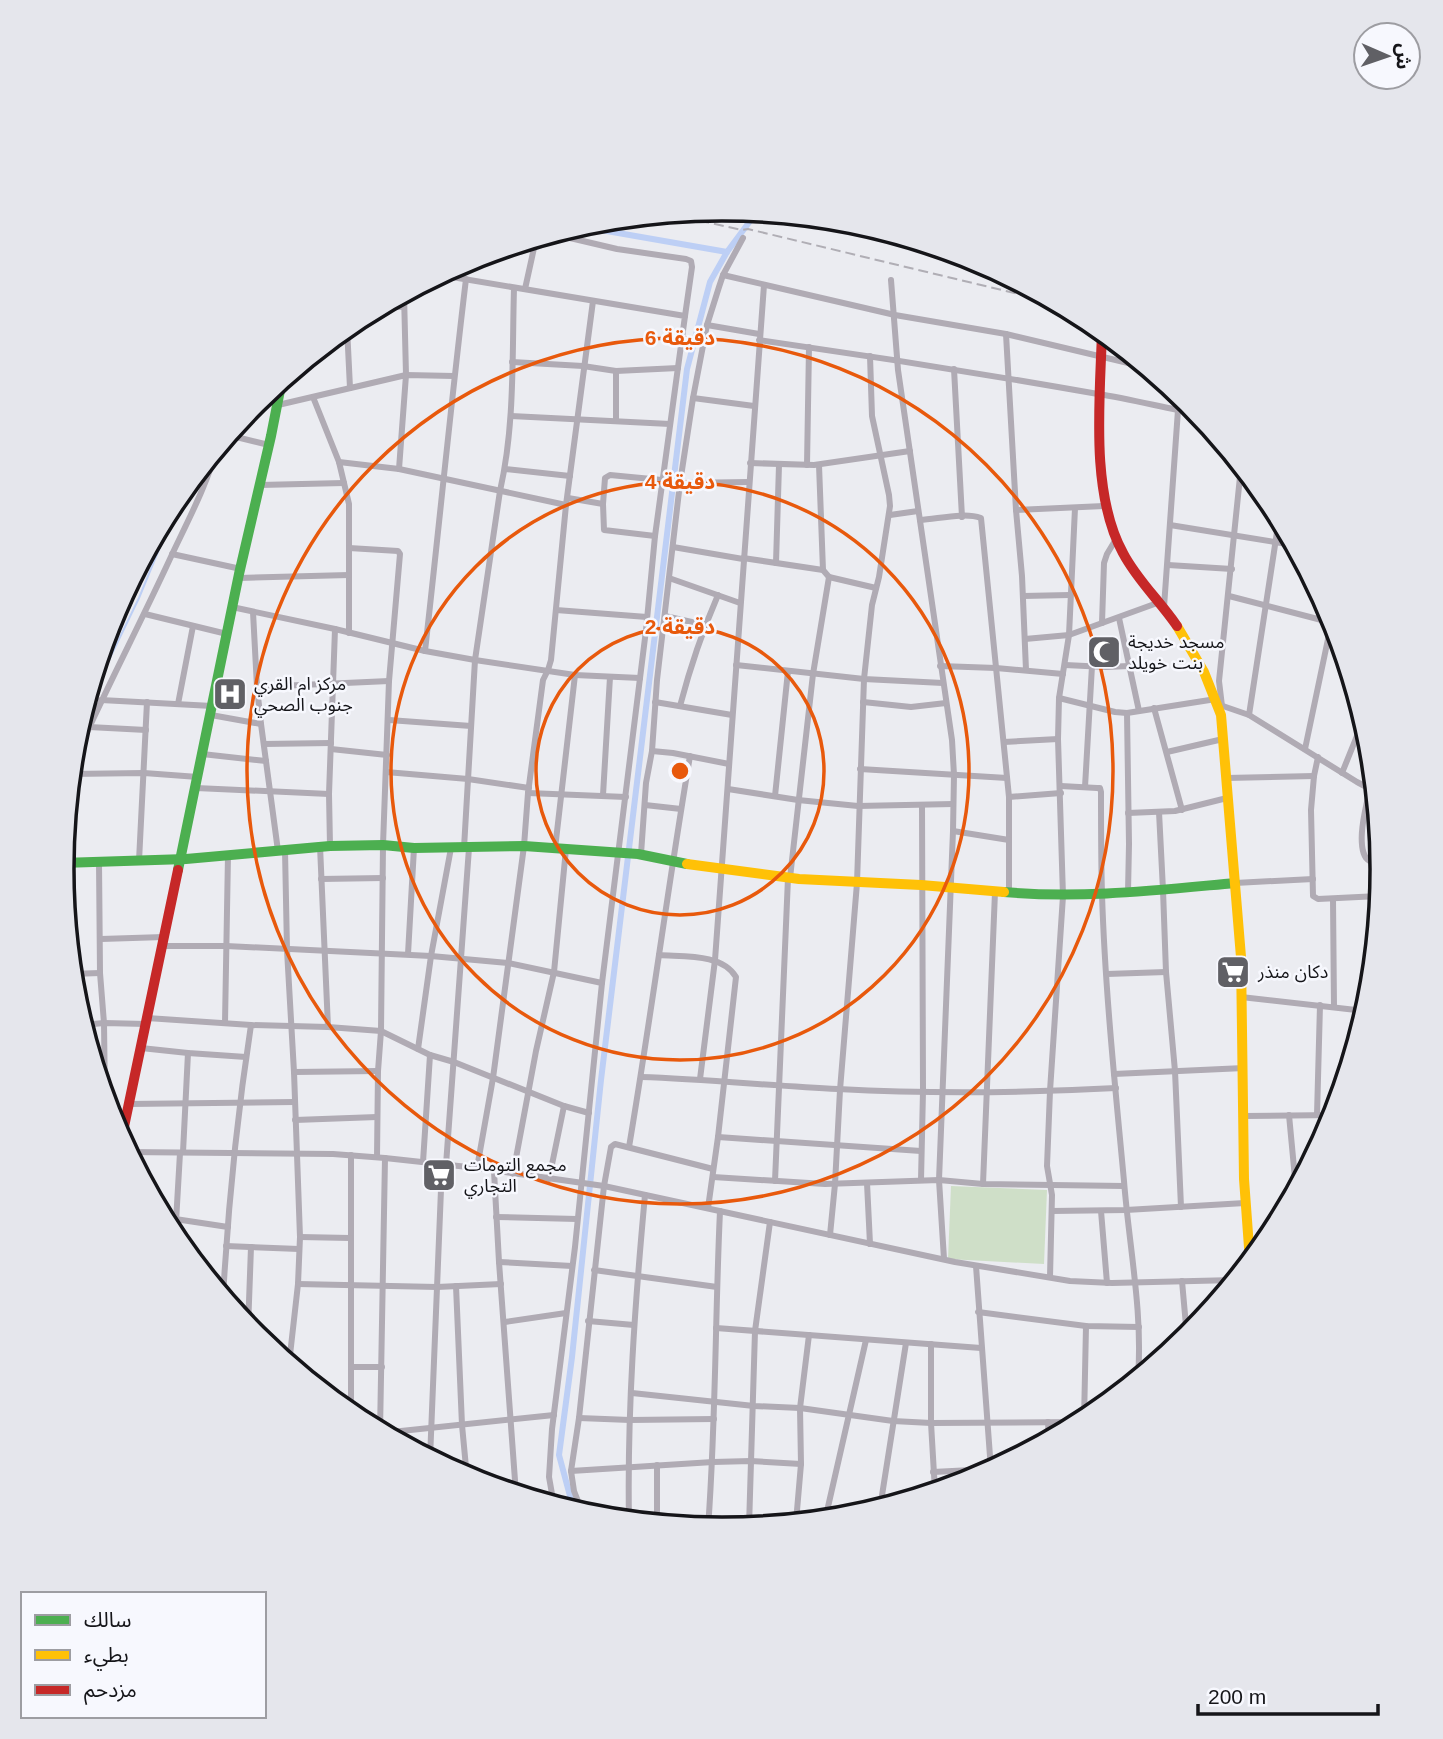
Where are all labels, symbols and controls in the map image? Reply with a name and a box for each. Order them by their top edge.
north arrow [1352,21,1422,91]
text: ش [1393,43,1414,70]
text: 6 دقيقة [645,326,715,350]
text: 4 دقيقة [645,470,715,494]
text: 2 دقيقة [645,615,715,639]
place label: مسجد خديجة بنت خويلد [1128,632,1225,674]
mosque icon: مسجد خديجة بنت خويلد [1085,633,1123,671]
place label: مركز ام القري جنوب الصحي [254,674,353,718]
hospital icon: مركز ام القري جنوب الصحي [211,675,249,713]
centre of rings [668,759,692,783]
supermarket icon: دكان منذر [1214,953,1252,991]
place label: دكان منذر [1257,962,1328,983]
place label: مجمع التومات التجاري [464,1155,567,1199]
supermarket icon: مجمع التومات التجاري [420,1156,458,1194]
legend [21,1592,266,1718]
text: سالك [84,1608,131,1631]
text: بطيء [84,1643,129,1671]
scale bar [1198,1672,1378,1716]
text: مزدحم [84,1678,137,1705]
text: 200 m [1208,1685,1266,1708]

